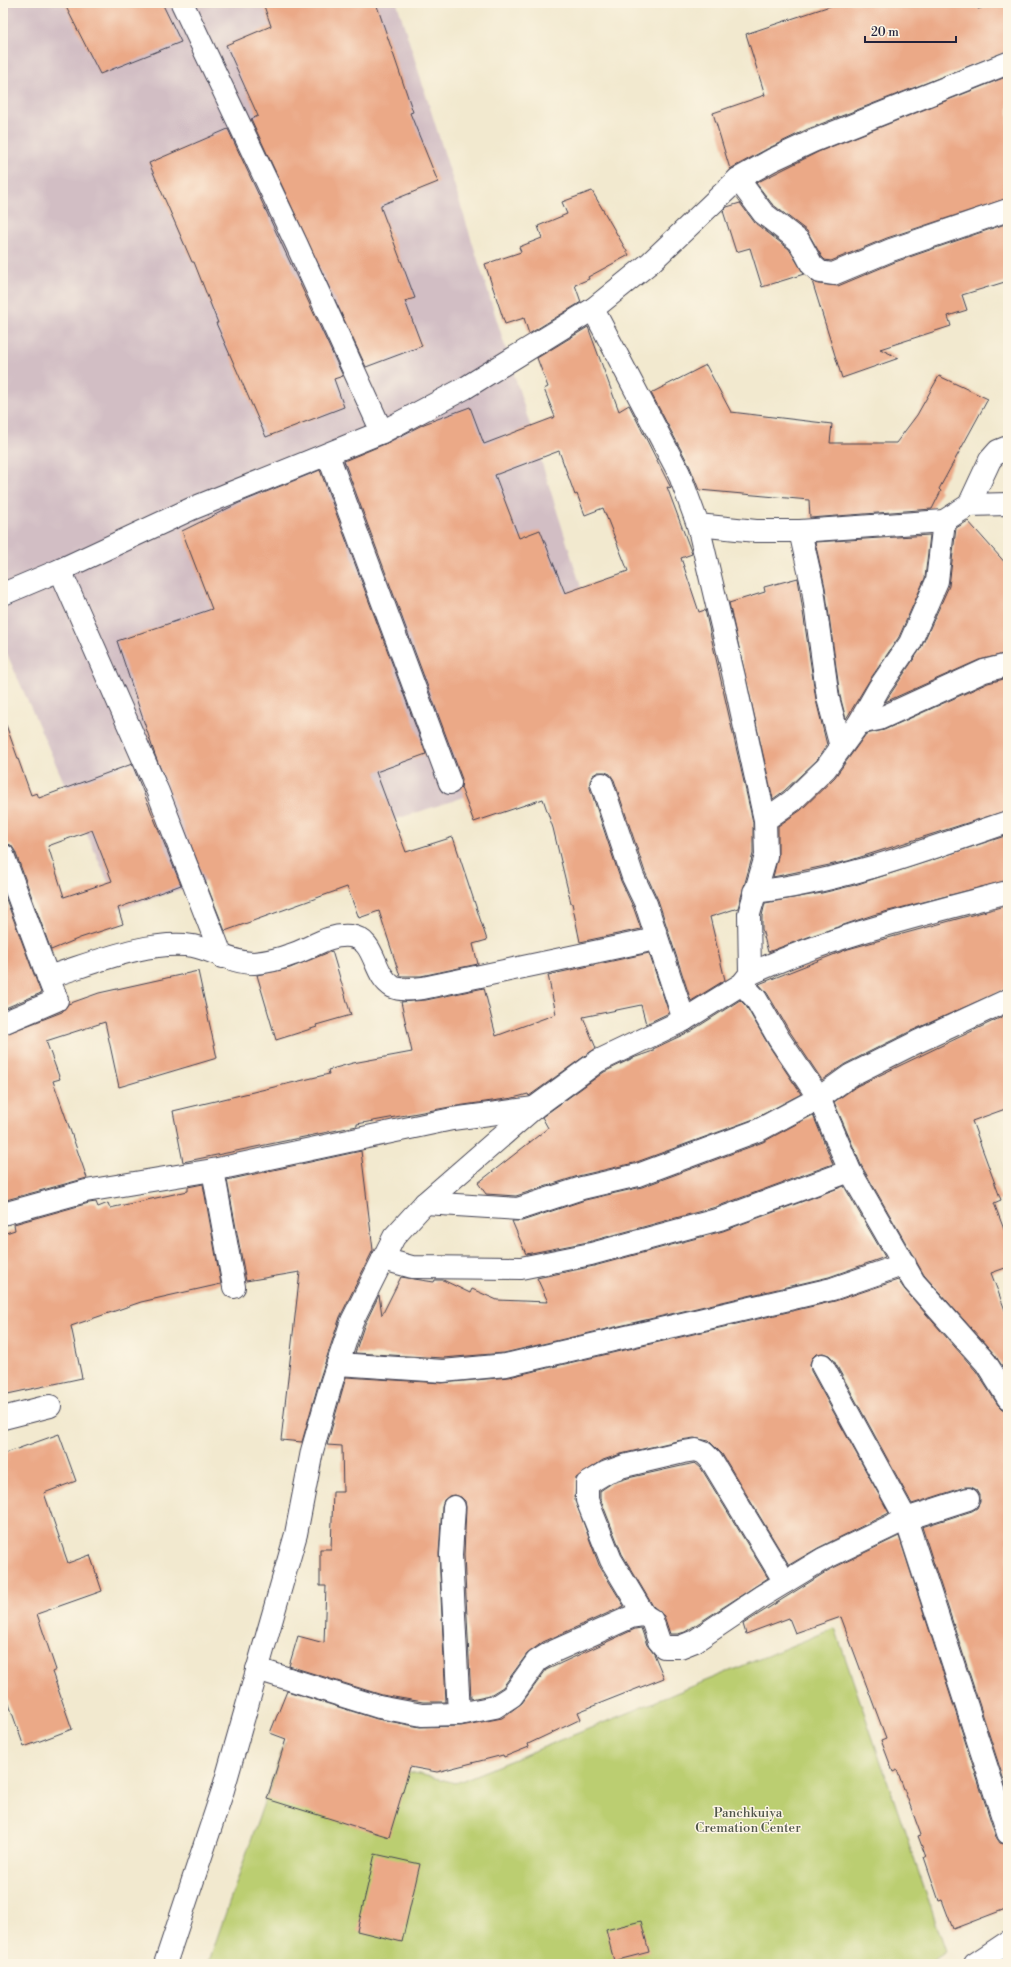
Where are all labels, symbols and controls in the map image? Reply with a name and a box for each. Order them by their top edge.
scale bar [865,18,956,44]
text: 20 m [871,25,899,40]
park label: Panchkuiya Cremation Center [695,1805,801,1836]

